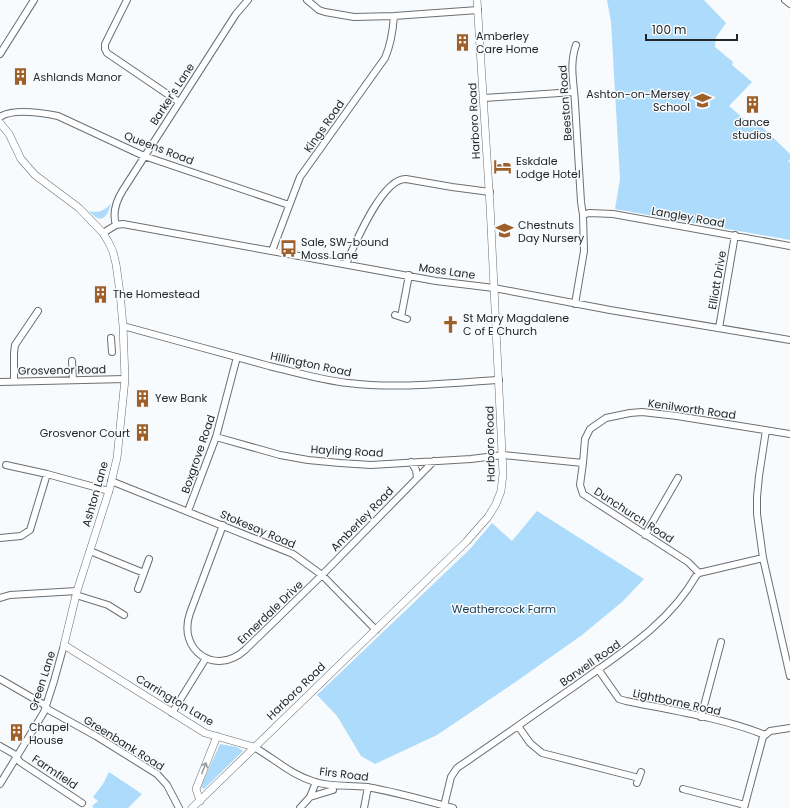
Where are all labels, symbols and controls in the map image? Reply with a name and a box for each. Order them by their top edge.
scale bar [646,16,737,42]
text: 100 m [652,21,686,38]
place label: Amberley Care Home [476,28,539,57]
building icon: Amberley Care Home [453,32,473,52]
street label: Barker's Lane [146,60,198,128]
street label: Beeston Road [554,65,576,141]
building icon: Ashlands Manor [10,67,30,87]
place label: Ashlands Manor [33,69,122,85]
street label: Harboro Road [464,82,484,160]
place label: Ashton-on-Mersey School [586,86,691,115]
school or university icon: Ashton-on-Mersey School [693,90,713,110]
building icon: dance studios [742,94,762,114]
street label: Kings Road [300,96,348,156]
place label: dance studios [732,114,772,143]
street label: Queens Road [122,127,196,169]
place label: Eskdale Lodge Hotel [516,153,581,182]
hotel icon: Eskdale Lodge Hotel [493,157,513,177]
street label: Langley Road [650,203,726,231]
place label: Chestnuts Day Nursery [518,217,585,246]
school or university icon: Chestnuts Day Nursery [495,221,515,241]
place label: Sale, SW-bound Moss Lane [301,234,389,263]
bus stop icon: Sale, SW-bound Moss Lane [278,238,298,258]
street label: Elliott Drive [704,249,730,311]
street label: Moss Lane [418,259,477,283]
building icon: The Homestead [90,284,110,304]
place label: The Homestead [113,286,200,302]
place label: St Mary Magdalene C of E Church [463,310,569,339]
church icon: St Mary Magdalene C of E Church [440,314,460,334]
street label: Hillington Road [269,348,353,380]
street label: Grosvenor Road [18,361,106,379]
building icon: Yew Bank [132,388,152,408]
place label: Yew Bank [155,390,207,406]
street label: Kenilworth Road [647,395,737,423]
street label: Harboro Road [481,406,499,482]
street label: Boxgrove Road [177,413,219,495]
building icon: Grosvenor Court [133,423,153,443]
place label: Grosvenor Court [40,425,130,441]
street label: Hayling Road [310,441,384,461]
street label: Ashton Lane [78,459,112,529]
street label: Amberley Road [327,483,397,555]
street label: Dunchurch Road [591,483,677,547]
street label: Stokesay Road [218,506,298,552]
street label: Ennerdale Drive [234,576,306,647]
park label: Weathercock Farm [452,601,556,617]
street label: Barwell Road [556,636,624,690]
street label: Green Lane [25,649,59,713]
street label: Harboro Road [263,659,329,723]
street label: Carrington Lane [133,670,217,730]
street label: Lightborne Road [631,685,723,719]
street label: Greenbank Road [81,712,167,774]
place label: Chapel House [29,719,69,748]
building icon: Chapel House [6,723,26,743]
street label: Farmfield [29,751,81,793]
one-way arrow [200,763,208,775]
street label: Firs Road [318,763,370,785]

